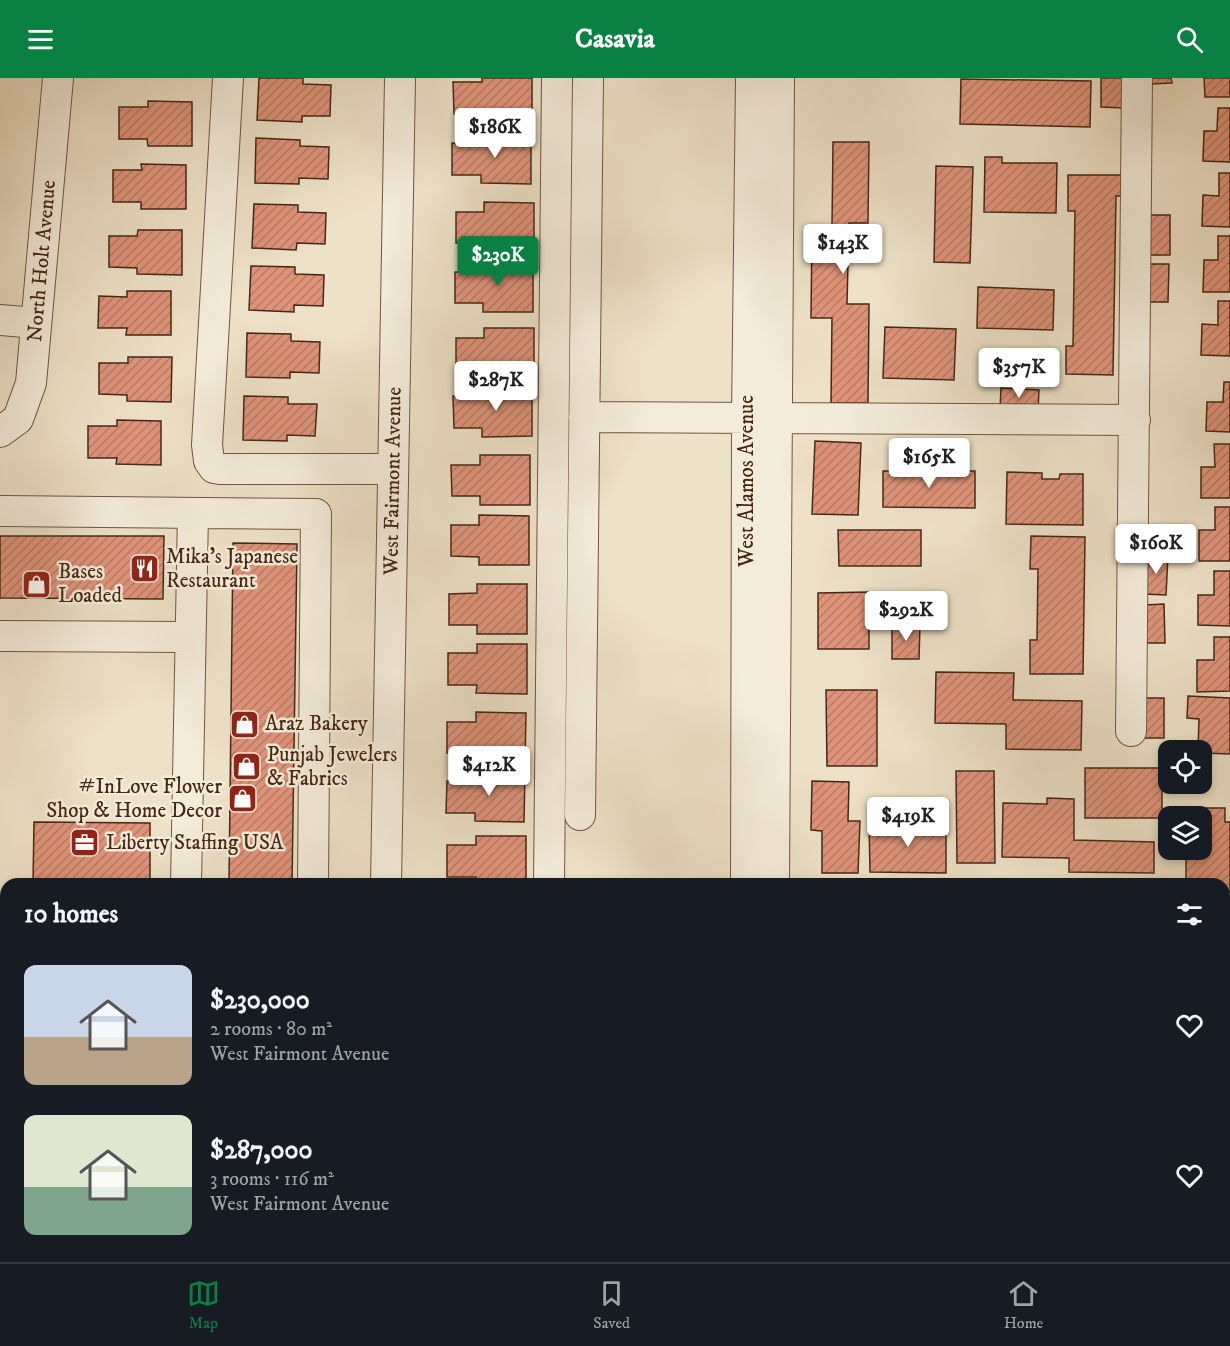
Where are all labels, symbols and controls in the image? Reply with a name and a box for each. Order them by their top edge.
text: Casavia [575,22,655,56]
icon: menu [24,23,57,56]
icon: search [1173,23,1206,56]
pin: $186K [453,108,537,159]
text: $186K [469,115,521,140]
street label: North Holt Avenue [22,179,62,343]
pin: $143K [801,224,885,275]
text: $143K [817,231,869,256]
pin: $230K [456,236,540,287]
text: $230K [471,243,525,268]
pin: $357K [977,348,1061,399]
text: $357K [993,355,1045,380]
pin: $287K [454,361,538,412]
text: $287K [468,368,524,393]
street label: West Fairmont Avenue [378,386,408,576]
street label: West Alamos Avenue [734,395,760,568]
pin: $165K [887,438,971,489]
text: $165K [903,445,955,470]
pin: $160K [1114,524,1198,575]
text: $160K [1129,531,1183,556]
place label: Mika's Japanese Restaurant [166,544,298,594]
restaurant icon: Mika's Japanese Restaurant [129,553,161,585]
place label: Bases Loaded [58,559,122,609]
shop icon: Bases Loaded [21,568,53,600]
pin: $292K [864,591,948,642]
text: $292K [879,598,933,623]
shop icon: Araz Bakery [228,708,260,740]
place label: Araz Bakery [265,711,369,737]
map controls [1158,740,1212,860]
button: locate [1158,740,1212,794]
place label: Punjab Jewelers & Fabrics [267,742,397,792]
pin: $412K [447,746,531,797]
shop icon: Punjab Jewelers & Fabrics [230,751,262,783]
text: $412K [462,753,516,778]
place label: #InLove Flower Shop & Home Decor [46,774,222,824]
shop icon: #InLove Flower Shop & Home Decor [227,783,259,815]
pin: $419K [866,797,950,848]
text: $419K [881,804,935,829]
button: layers [1158,806,1212,860]
office icon: Liberty Staffing USA [69,827,101,859]
place label: Liberty Staffing USA [106,830,284,856]
text: 10 homes [24,898,118,931]
icon: filters [1173,898,1206,931]
text: $230,000 [210,984,310,1017]
icon: home [72,989,144,1061]
icon: heart [1173,1009,1206,1042]
text: 2 rooms · 80 m² [210,1017,332,1042]
text: West Fairmont Avenue [210,1042,389,1067]
text: $287,000 [210,1134,312,1167]
icon: home [72,1139,144,1211]
icon: heart [1173,1159,1206,1192]
text: 3 rooms · 116 m² [210,1167,334,1192]
text: West Fairmont Avenue [210,1192,389,1217]
tab: Map [187,1277,220,1333]
tab: Saved [593,1277,630,1333]
tab: Home [1004,1277,1043,1333]

